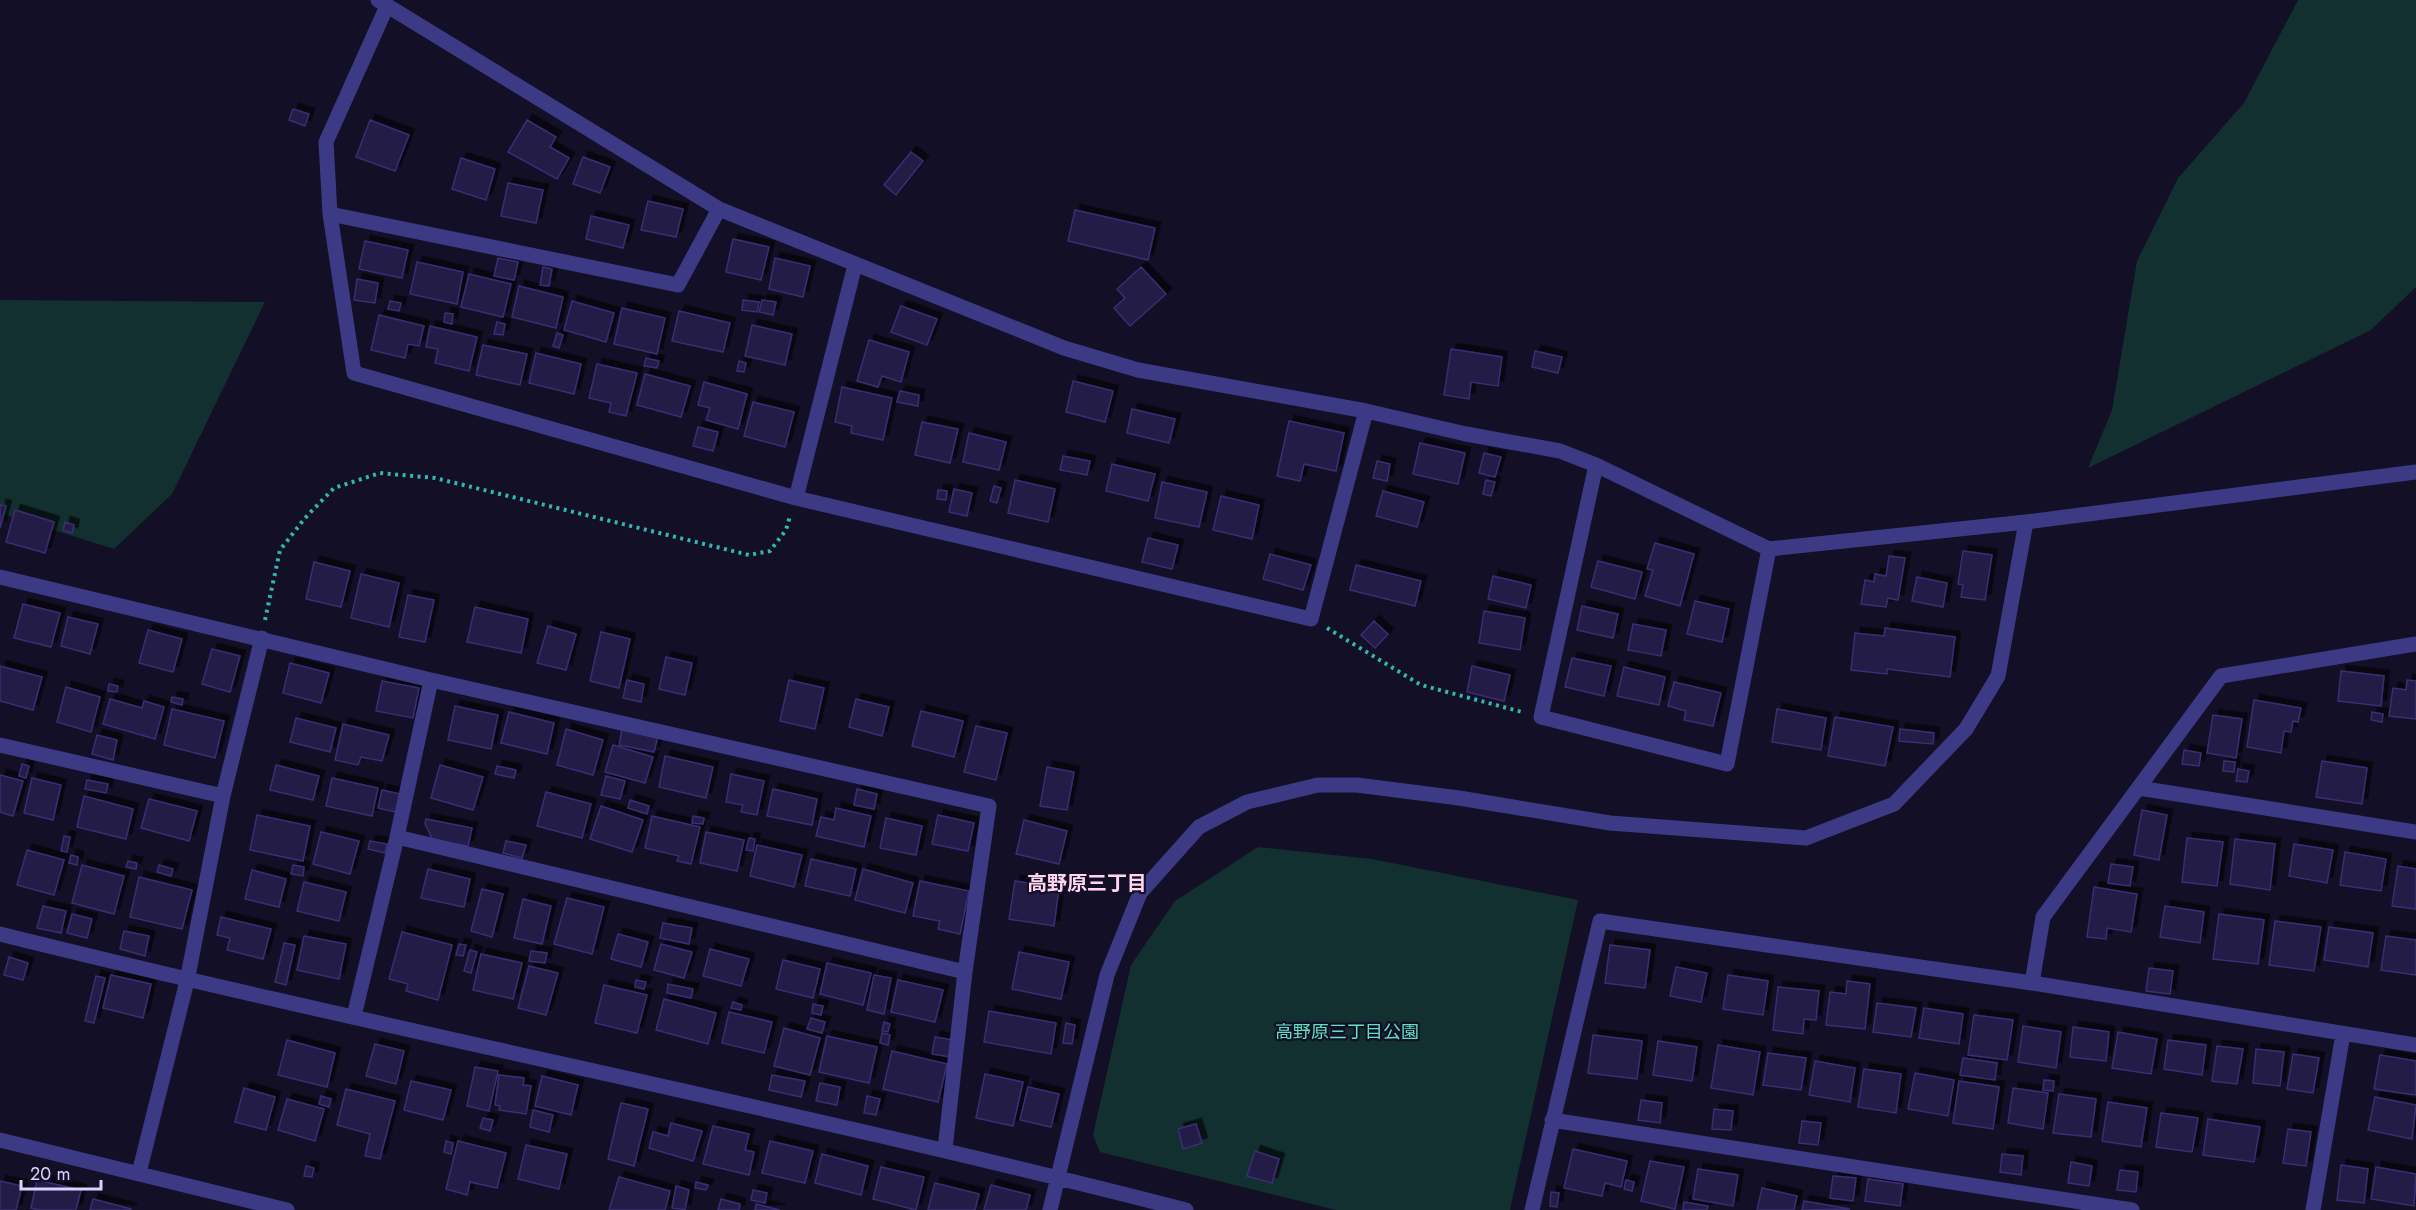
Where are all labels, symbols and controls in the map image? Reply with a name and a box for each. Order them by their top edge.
district label: 高野原三丁目 [1027,869,1147,898]
park label: 高野原三丁目公園 [1275,1019,1419,1045]
scale bar [21,1153,100,1191]
text: 20 m [30,1161,70,1187]

